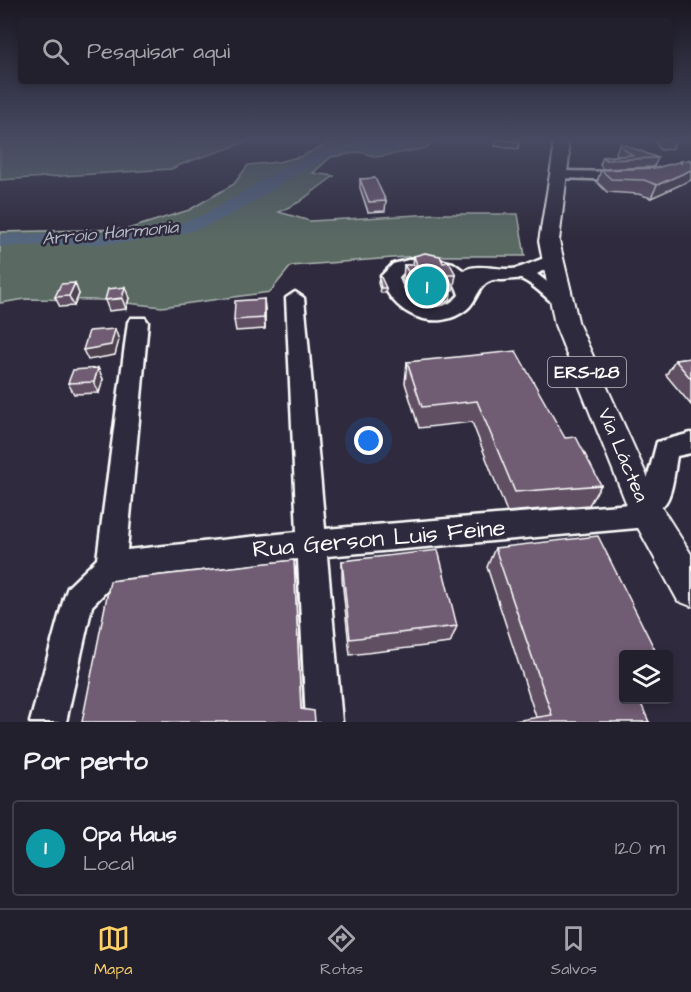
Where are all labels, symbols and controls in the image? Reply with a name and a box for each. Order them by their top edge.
search box [18,18,673,84]
icon: search [39,35,72,68]
text: Pesquisar aqui [87,36,230,67]
water label: Arroio Harmonia [41,215,180,251]
pin: 1 [408,264,446,308]
road number: ERS-128 [548,357,626,387]
street label: Via Láctea [591,404,655,506]
your location [354,426,383,455]
street label: Rua Gerson Luis Feine [251,511,507,567]
map controls [619,650,673,704]
button: layers [619,650,673,704]
text: Por perto [24,743,148,779]
text: Opa Haus [83,819,177,850]
text: 1 [44,834,47,862]
text: 120 m [615,834,665,862]
text: Local [83,850,134,878]
tab: Mapa [94,922,132,980]
tab: Rotas [320,922,363,980]
tab: Salvos [551,922,597,980]

